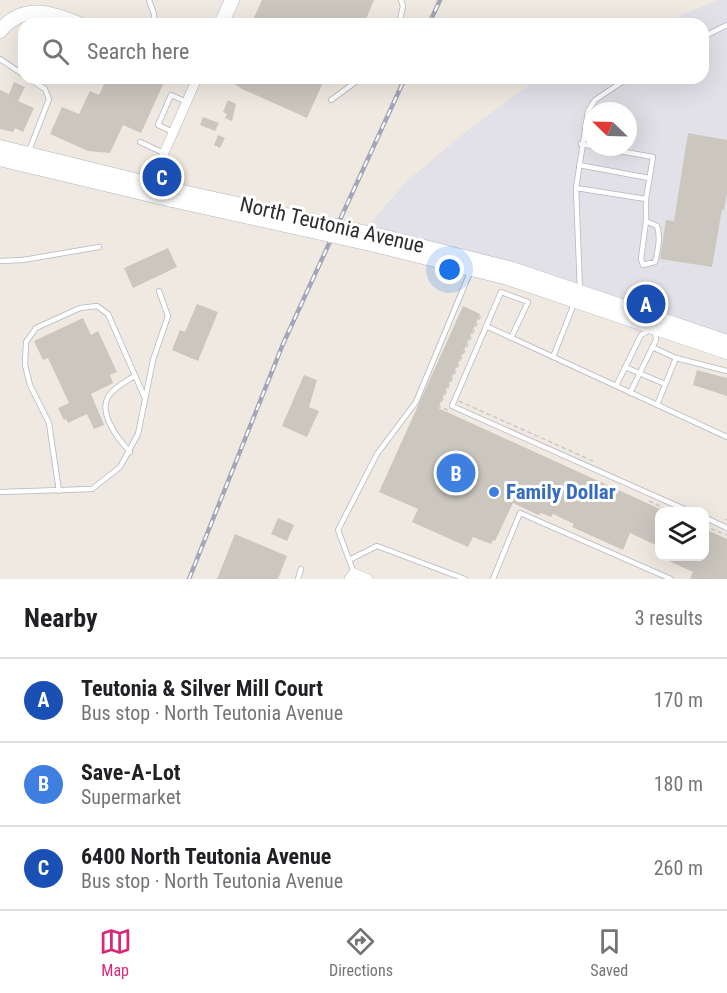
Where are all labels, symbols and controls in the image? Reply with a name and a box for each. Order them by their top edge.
search box [18,18,709,84]
icon: search [39,35,72,68]
text: Search here [87,39,189,64]
north arrow [583,102,637,156]
pin: C [142,154,182,200]
street label: North Teutonia Avenue [238,192,426,258]
your location [435,255,464,284]
pin: A [626,282,666,326]
pin: B [436,450,476,496]
place label: Family Dollar [506,480,616,504]
marker: Family Dollar [487,485,501,499]
map controls [655,507,709,561]
button: layers [655,507,709,561]
text: Nearby [24,603,98,633]
text: 3 results [635,606,703,630]
text: Teutonia & Silver Mill Court [81,676,323,701]
text: A [38,688,49,712]
text: 170 m [654,688,703,712]
text: Bus stop · North Teutonia Avenue [81,701,343,725]
text: Save-A-Lot [81,760,181,785]
text: B [38,772,49,796]
text: 180 m [654,772,703,796]
text: Supermarket [81,785,181,809]
text: 6400 North Teutonia Avenue [81,844,331,869]
text: C [38,856,49,880]
text: 260 m [654,856,703,880]
text: Bus stop · North Teutonia Avenue [81,869,343,893]
tab: Map [99,925,132,980]
tab: Directions [329,925,393,980]
tab: Saved [590,925,628,980]

